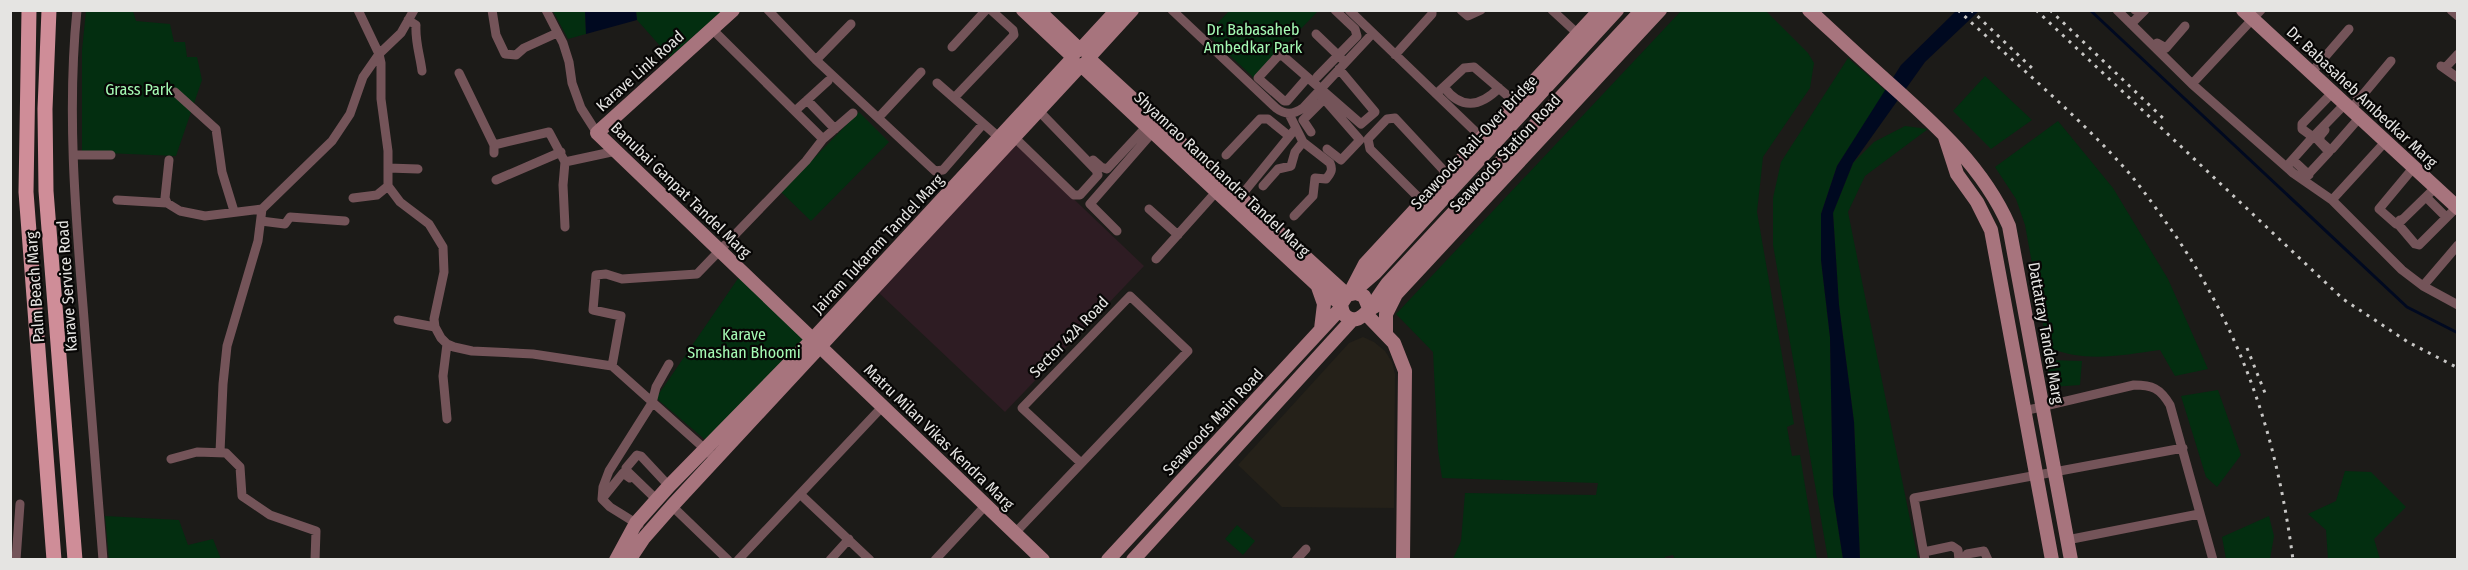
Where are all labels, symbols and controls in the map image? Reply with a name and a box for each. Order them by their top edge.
park label: Dr. Babasaheb Ambedkar Park [1204,20,1303,57]
street label: Dr. Babasaheb Ambedkar Marg [2283,22,2442,172]
street label: Karave Link Road [592,27,688,115]
street label: Seawoods Rail-Over Bridge [1407,71,1541,213]
park label: Grass Park [105,80,173,99]
street label: Shyamrao Ramchandra Tandel Marg [1130,87,1314,261]
street label: Seawoods Station Road [1446,90,1564,216]
street label: Banubai Ganpat Tandel Marg [607,118,755,262]
street label: Jairam Tukaram Tandel Marg [808,170,948,318]
street label: Karave Service Road [53,220,81,352]
street label: Palm Beach Marg [22,231,48,343]
street label: Dattatray Tandel Marg [2024,261,2068,406]
street label: Sector 42A Road [1026,292,1112,382]
park label: Karave Smashan Bhoomi [687,325,801,362]
street label: Matru Milan Vikas Kendra Marg [860,360,1018,514]
street label: Seawoods Main Road [1159,365,1267,479]

